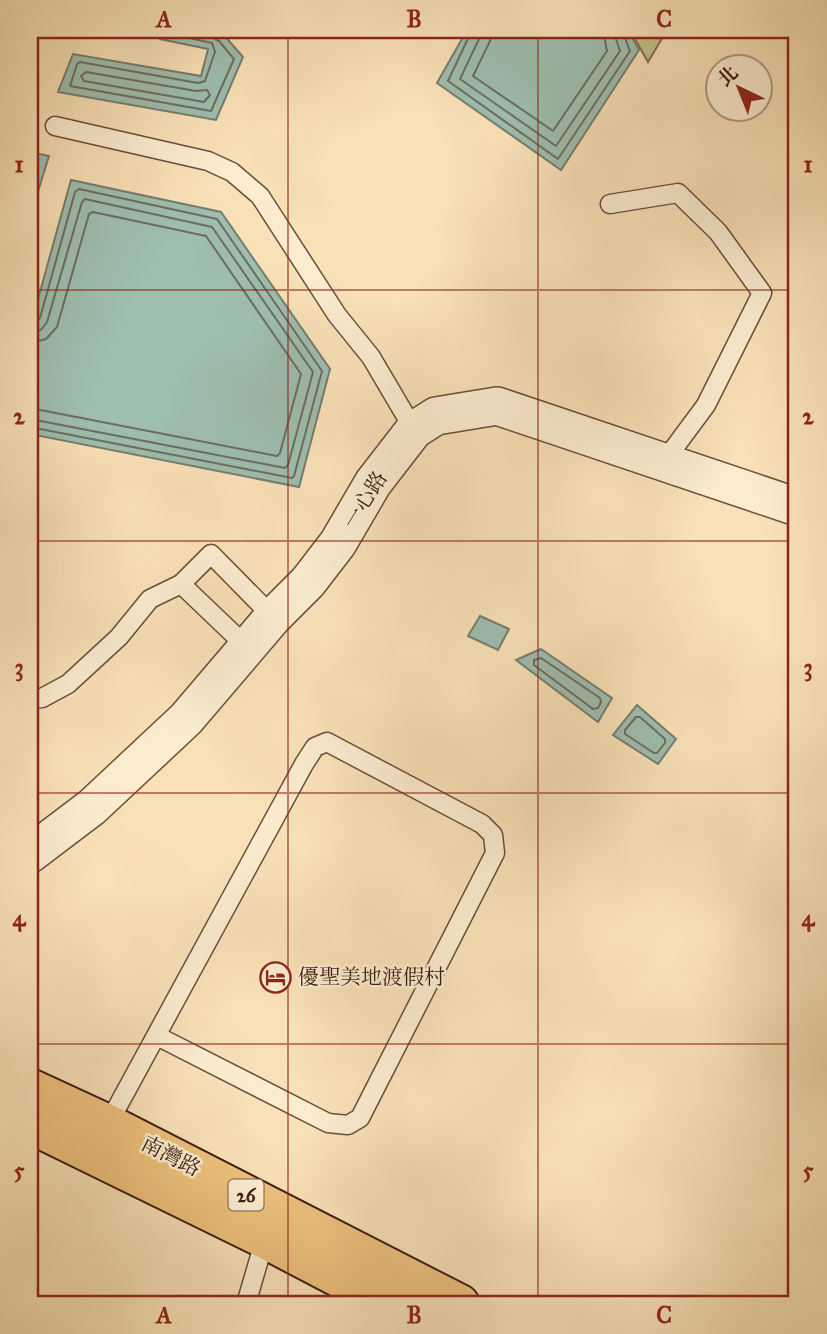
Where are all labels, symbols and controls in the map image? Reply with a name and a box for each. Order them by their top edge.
text: A [154,5,172,33]
text: B [406,5,422,33]
text: C [656,5,672,33]
north arrow [704,52,774,122]
text: 北 [713,61,743,91]
text: 1 [14,150,24,178]
text: 1 [803,150,813,178]
text: 2 [13,402,25,430]
text: 2 [802,402,814,430]
street label: 一心路 [337,466,393,534]
text: 3 [14,653,24,682]
text: 3 [803,653,813,682]
text: 4 [13,904,27,932]
text: 4 [802,904,816,932]
hotel icon: 優聖美地渡假村 [258,960,292,994]
place label: 優聖美地渡假村 [298,964,445,990]
street label: 南灣路 [137,1130,205,1182]
text: 5 [14,1156,25,1184]
text: 5 [803,1156,814,1184]
road number: 26 [229,1180,264,1210]
text: A [154,1301,172,1329]
text: B [406,1301,422,1329]
text: C [656,1301,672,1329]

